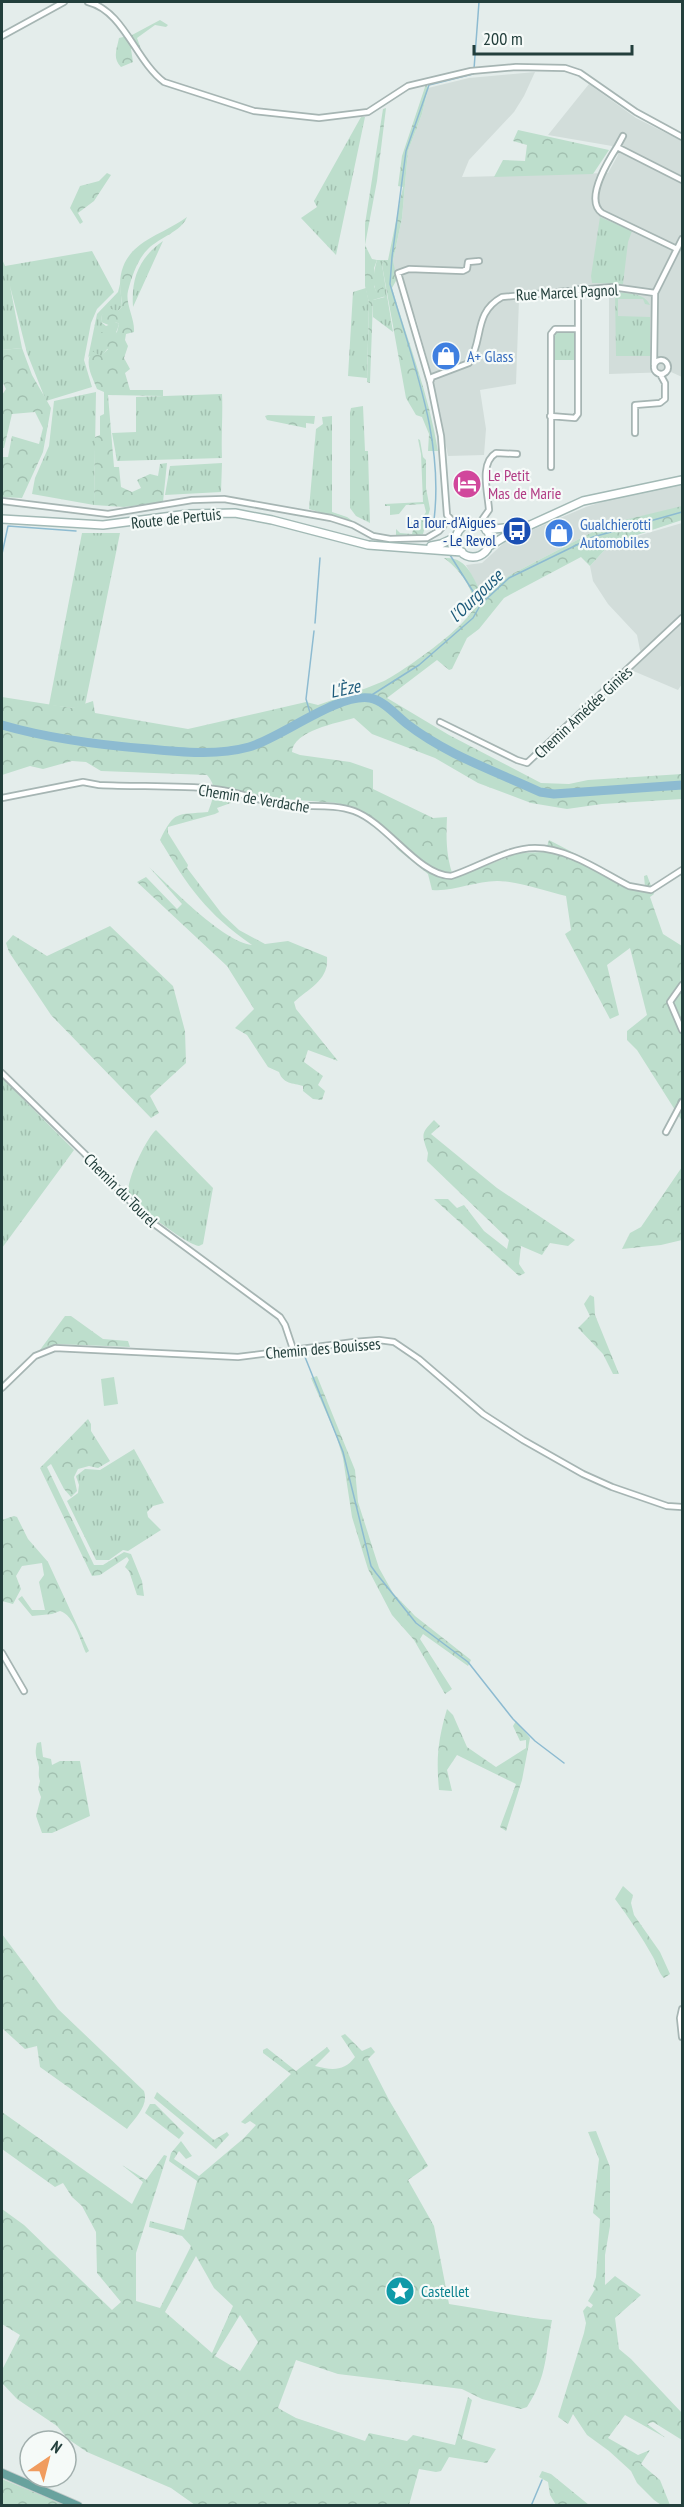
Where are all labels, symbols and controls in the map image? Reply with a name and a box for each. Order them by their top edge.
scale bar [474,18,632,56]
text: 200 m [483,27,523,50]
street label: Rue Marcel Pagnol [515,279,619,305]
shop icon: A+ Glass [430,340,462,372]
place label: A+ Glass [467,346,513,366]
place label: Le Petit Mas de Marie [488,465,561,503]
hotel icon: Le Petit Mas de Marie [451,468,483,500]
street label: Route de Pertuis [130,503,222,533]
place label: La Tour-d'Aigues - Le Revol [407,512,496,550]
place label: Gualchierotti Automobiles [580,514,651,552]
bus stop icon: La Tour-d'Aigues - Le Revol [501,515,533,547]
shop icon: Gualchierotti Automobiles [543,517,575,549]
water label: l'Ourgouse [444,563,509,627]
street label: Chemin Amédée Giniès [530,661,636,763]
water label: L'Èze [328,674,364,703]
street label: Chemin de Verdache [197,779,311,817]
street label: Chemin du Tourel [80,1149,162,1231]
street label: Chemin des Bouisses [265,1333,381,1363]
place icon: Castellet [384,2275,416,2307]
place label: Castellet [421,2281,470,2301]
north arrow [18,2429,78,2489]
text: N [47,2436,66,2457]

